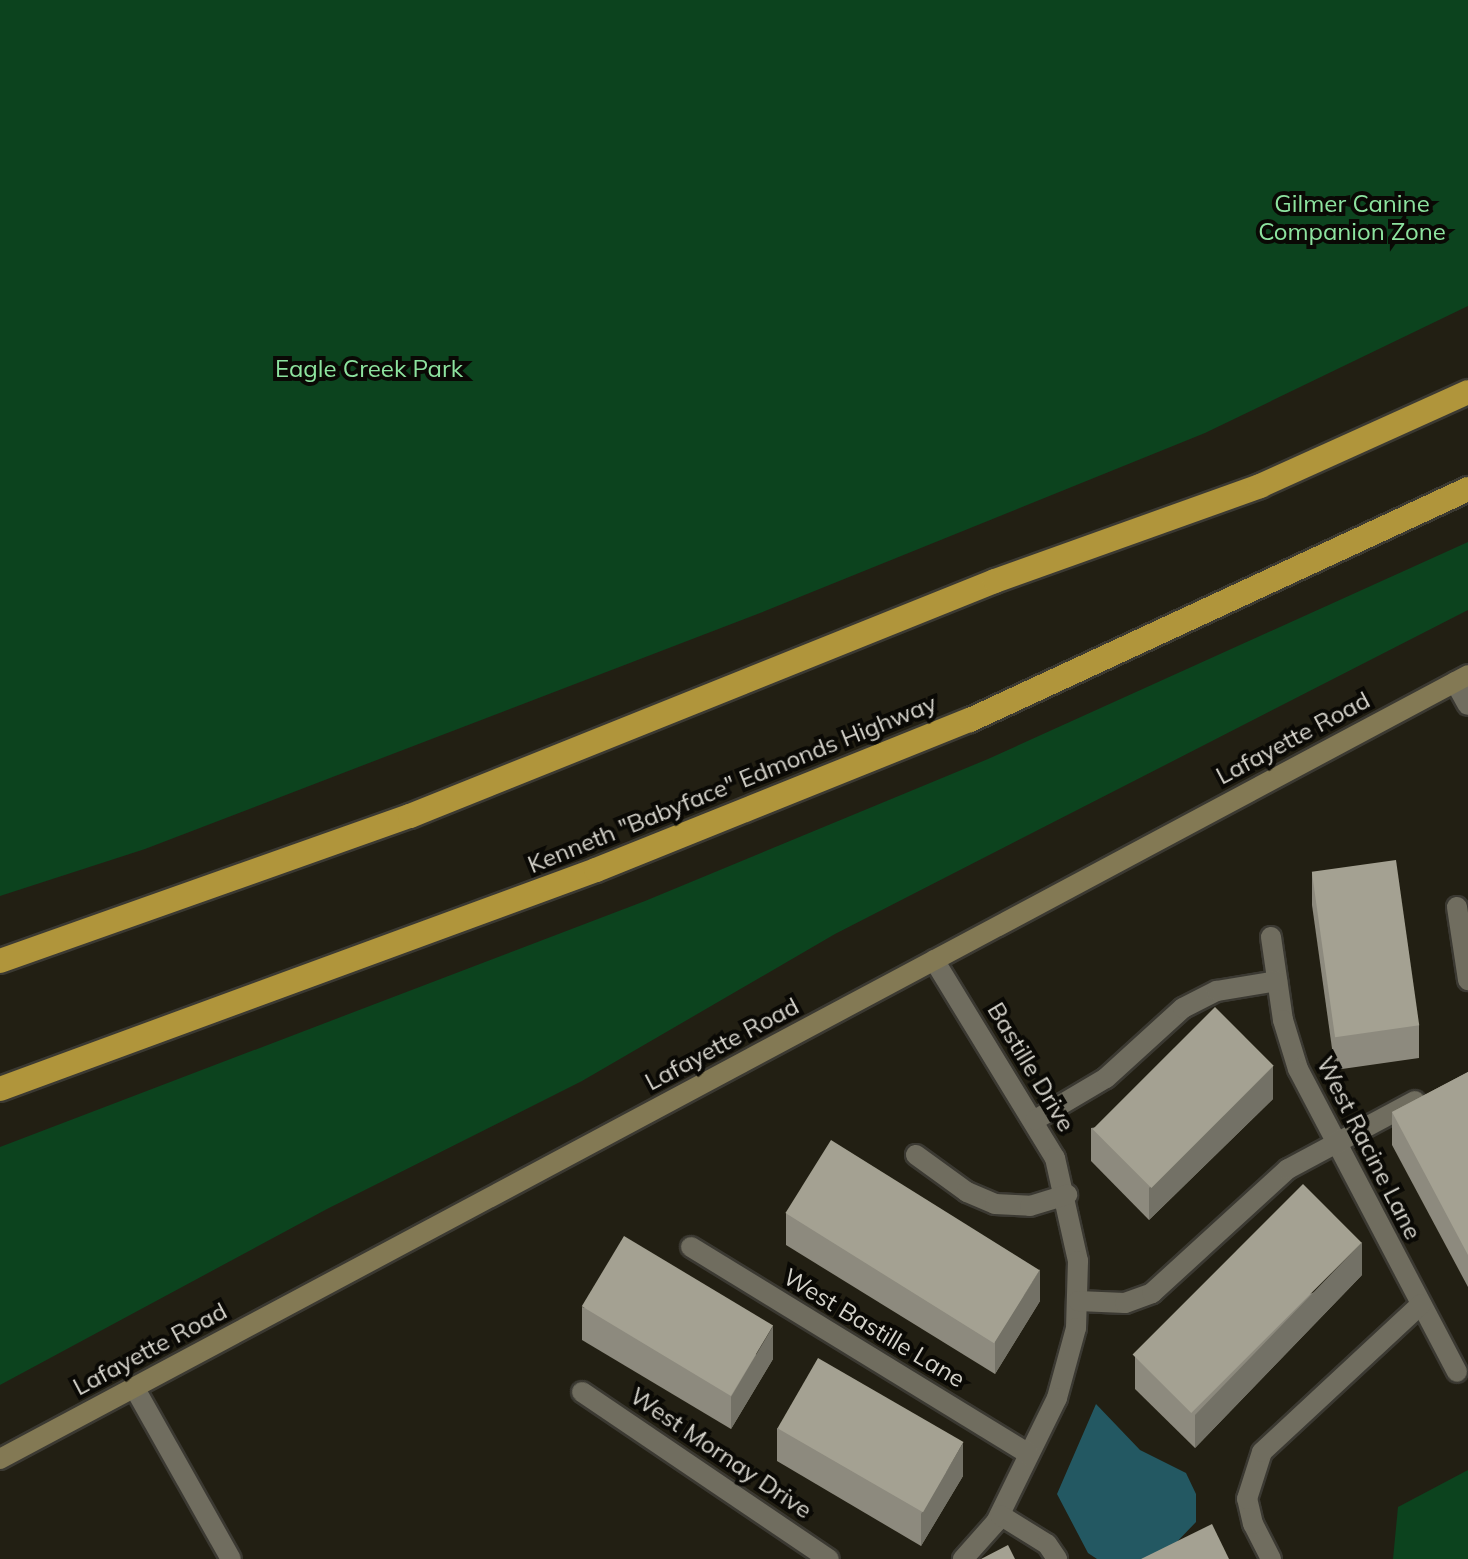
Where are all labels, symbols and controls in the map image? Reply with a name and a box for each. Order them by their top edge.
park label: Gilmer Canine Companion Zone [1258,190,1446,246]
park label: Eagle Creek Park [275,355,463,383]
street label: Lafayette Road [1211,685,1375,791]
street label: Kenneth "Babyface" Edmonds Highway [524,689,940,879]
street label: Lafayette Road [640,991,804,1097]
street label: Bastille Drive [981,997,1081,1137]
street label: West Racine Lane [1310,1052,1428,1244]
street label: West Bastille Lane [778,1262,970,1394]
street label: Lafayette Road [68,1296,232,1402]
street label: West Mornay Drive [625,1381,817,1525]

